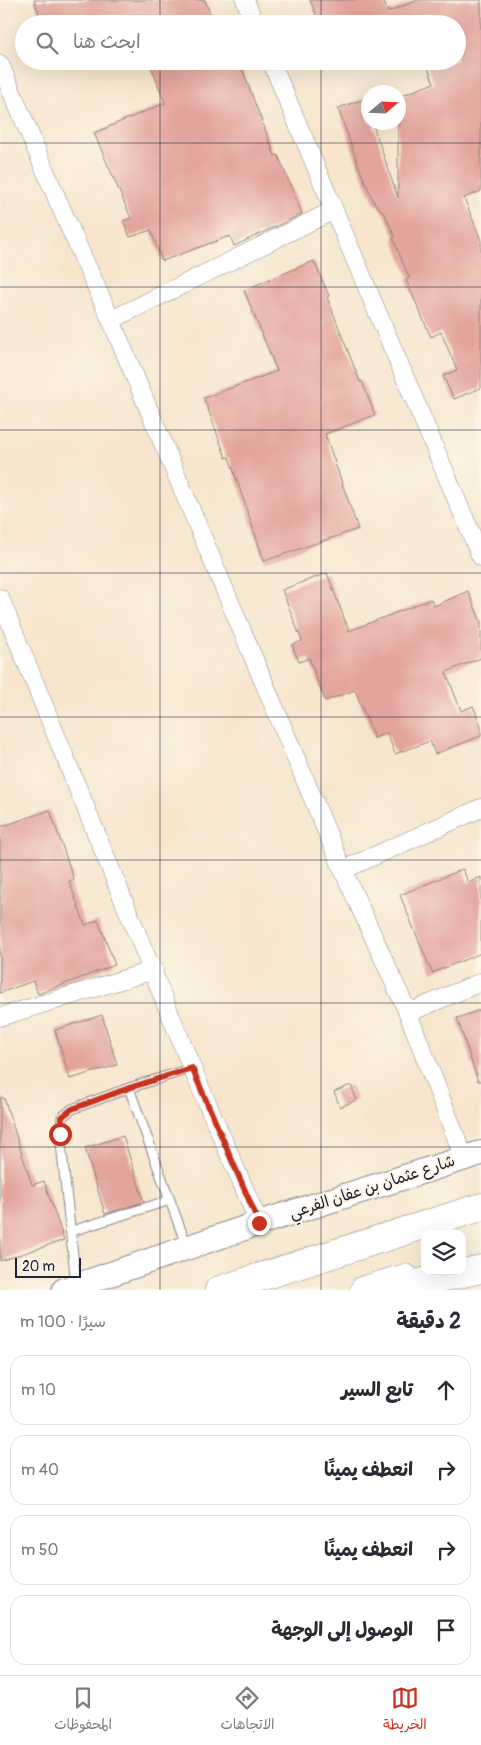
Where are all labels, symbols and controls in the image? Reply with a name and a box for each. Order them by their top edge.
search box [15,15,466,70]
icon: search [33,29,61,57]
text: ابحث هنا [73,30,141,54]
north arrow [361,85,406,130]
route start [49,1123,72,1146]
street label: شارع عثمان بن عفان الفرعي [286,1151,459,1227]
route end [248,1212,271,1235]
map controls [421,1230,466,1275]
button: layers [421,1230,466,1275]
scale bar [15,1255,81,1278]
text: 20 m [22,1258,55,1275]
text: 2 دقيقة [396,1308,461,1335]
text: سيرًا · 100 m [20,1312,106,1332]
icon: ahead [432,1376,460,1404]
text: تابع السير [341,1378,413,1402]
text: 10 m [21,1380,56,1400]
icon: right [432,1456,460,1484]
text: انعطف يمينًا [324,1458,413,1482]
text: 40 m [21,1460,59,1480]
icon: right [432,1536,460,1564]
text: انعطف يمينًا [324,1538,413,1562]
text: 50 m [21,1540,58,1560]
icon: arrive [432,1616,460,1644]
text: الوصول إلى الوجهة [271,1618,413,1642]
tab: المحفوظات [54,1684,112,1737]
tab: الاتجاهات [220,1684,275,1737]
tab: الخريطة [383,1684,427,1737]

